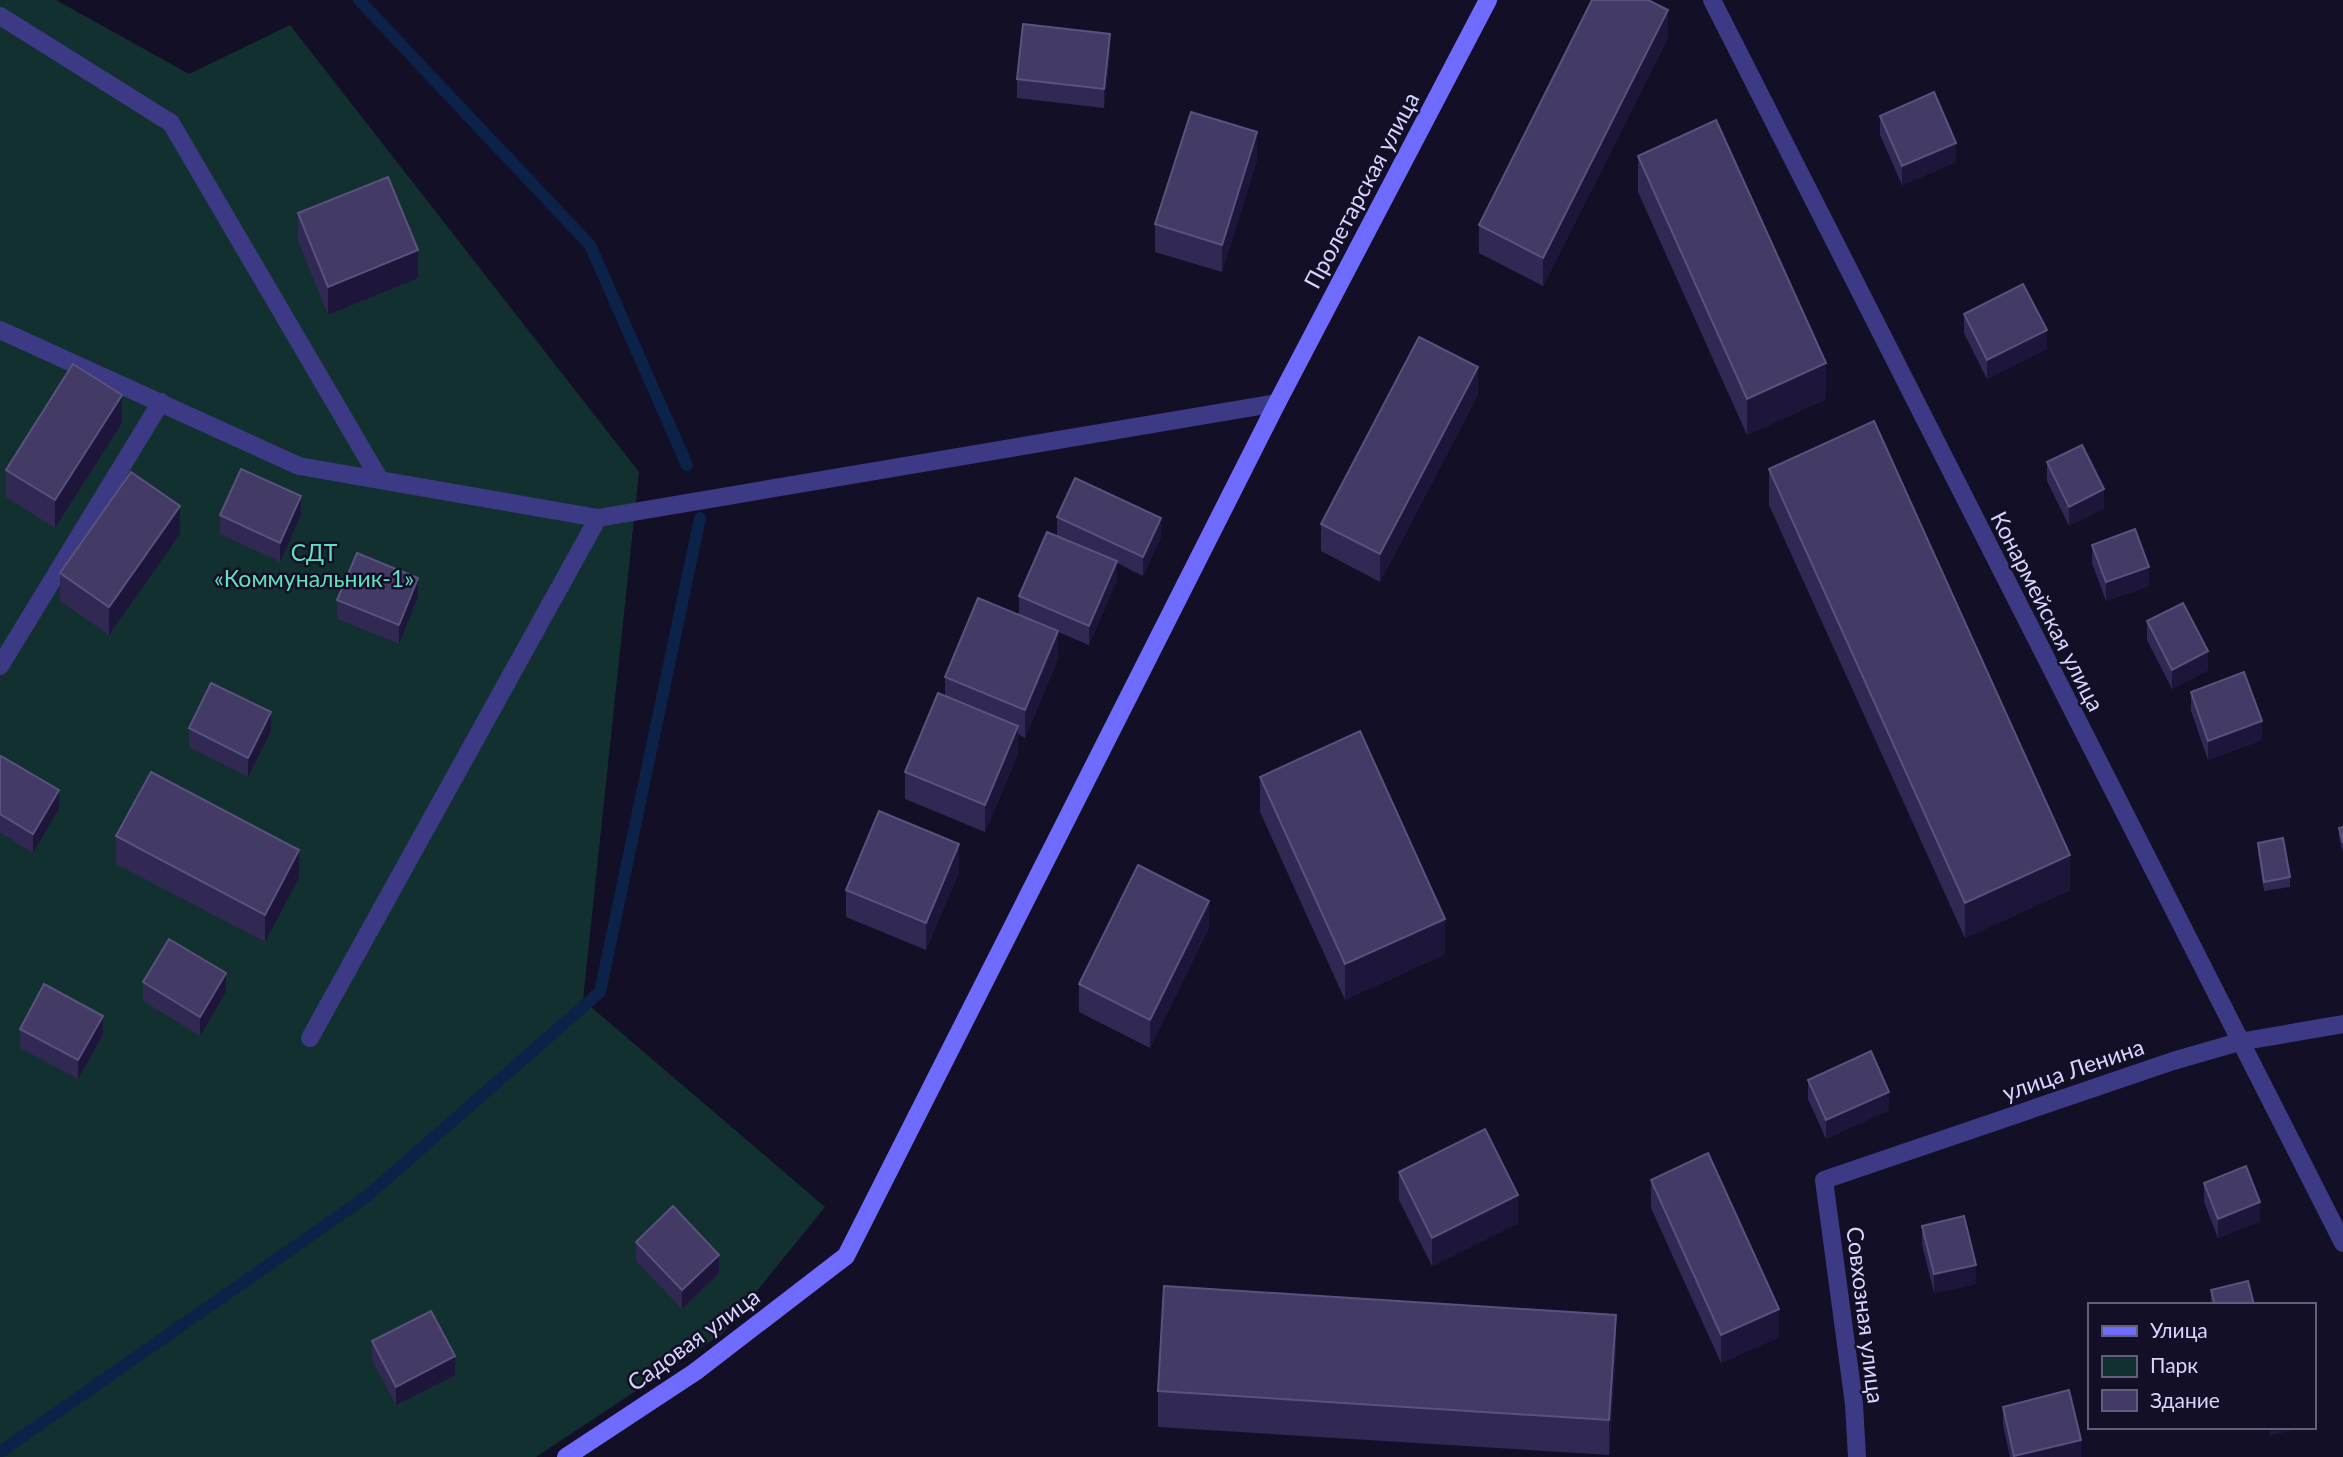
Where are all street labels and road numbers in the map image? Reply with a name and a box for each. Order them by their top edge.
street label: Пролетарская улица [1297,87,1425,293]
street label: Конармейская улица [1985,506,2111,716]
street label: улица Ленина [1999,1032,2147,1106]
street label: Совхозная улица [1841,1225,1891,1405]
street label: Садовая улица [621,1282,765,1396]

